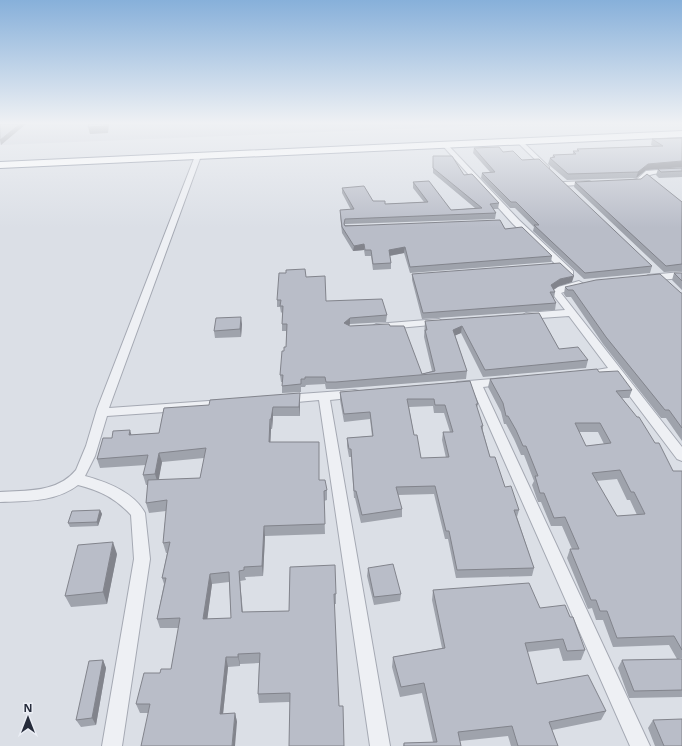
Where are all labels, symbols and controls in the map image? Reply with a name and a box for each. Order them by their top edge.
north arrow [8,698,48,738]
text: N [24,700,32,715]

